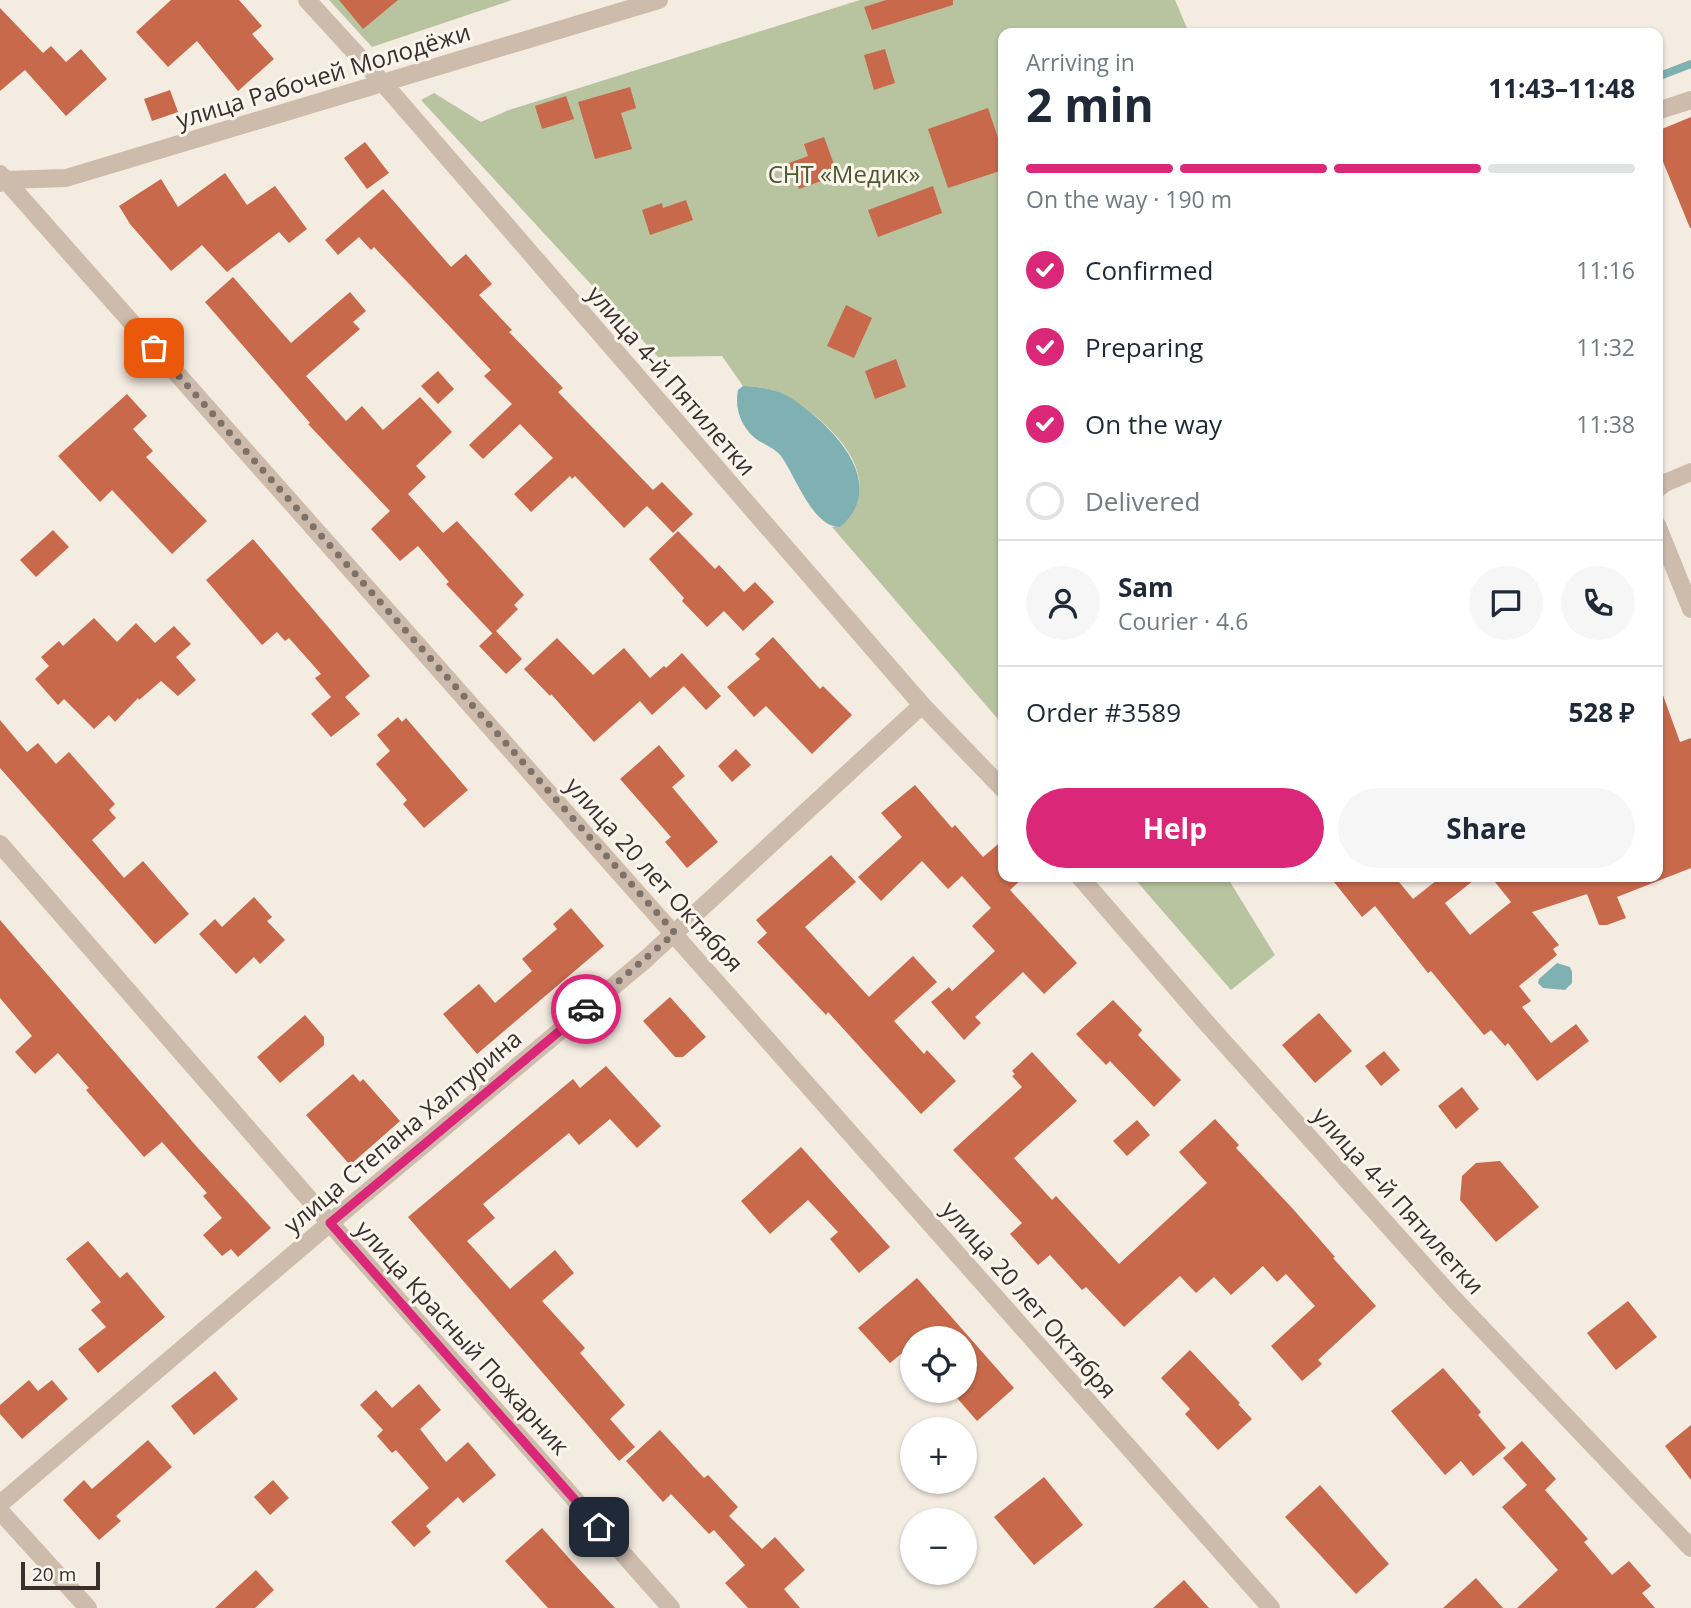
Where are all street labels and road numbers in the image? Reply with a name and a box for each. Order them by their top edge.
street label: улица Рабочей Молодёжи [172,14,474,136]
street label: улица 4-й Пятилетки [580,278,764,482]
street label: улица 20 лет Октября [558,769,752,979]
street label: улица Степана Халтурина [276,1022,528,1240]
street label: улица 4-й Пятилетки [1306,1099,1492,1301]
street label: улица 20 лет Октября [935,1193,1125,1405]
street label: улица Красный Пожарник [349,1213,578,1462]

